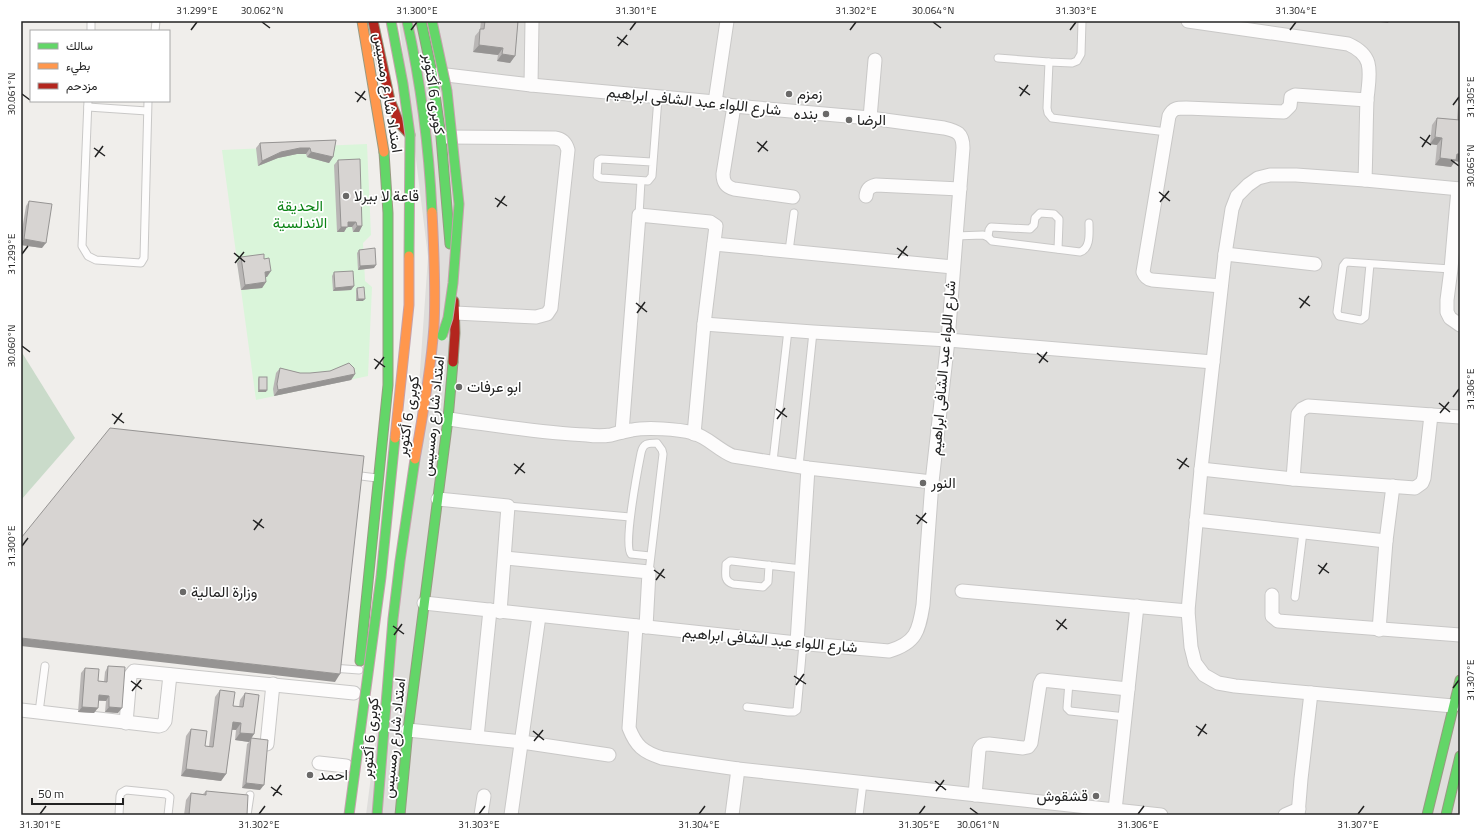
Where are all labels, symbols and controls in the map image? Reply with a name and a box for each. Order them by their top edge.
text: 31.299°E [176,3,218,18]
text: 30.062°N [241,3,283,18]
text: 31.300°E [396,3,438,18]
text: 31.301°E [615,3,657,18]
text: 31.302°E [835,3,877,18]
text: 30.064°N [912,3,954,18]
text: 31.303°E [1055,3,1097,18]
text: 31.304°E [1275,3,1317,18]
legend [30,30,170,102]
street label: امتداد شارع رمسيس [368,31,409,154]
text: سالك [66,36,93,55]
street label: كوبرى 6 أكتوبر [417,51,452,136]
text: بطيء [66,56,90,76]
text: 30.061°N [4,73,19,115]
text: مزدحم [66,76,97,95]
text: 31.305°E [1463,76,1478,118]
street label: شارع اللواء عبد الشافى ابراهيم [605,80,783,121]
place label: زمزم [797,82,823,105]
marker: زمزم [784,89,794,99]
place label: بنده [794,102,818,125]
place label: الرضا [857,108,886,131]
marker: بنده [821,109,831,119]
marker: الرضا [844,115,854,125]
text: 30.065°N [1463,145,1478,187]
place label: قاعة لا بيرلا [354,184,419,207]
marker: قاعة لا بيرلا [341,191,351,201]
park label: الحديقة الاندلسية [273,194,327,234]
text: 31.299°E [4,233,19,275]
street label: شارع اللواء عبد الشافى ابراهيم [923,279,962,456]
text: 30.060°N [4,325,19,367]
street label: امتداد شارع رمسيس [415,355,450,477]
text: 31.306°E [1463,368,1478,410]
street label: كوبرى 6 أكتوبر [390,374,425,459]
place label: ابو عرفات [467,375,521,398]
marker: ابو عرفات [454,382,464,392]
place label: النور [930,471,956,494]
marker: النور [918,478,928,488]
text: 31.300°E [4,525,19,567]
place label: وزارة المالية [191,580,257,603]
marker: وزارة المالية [178,587,188,597]
street label: شارع اللواء عبد الشافى ابراهيم [682,620,859,659]
text: 31.307°E [1463,659,1478,701]
street label: امتداد شارع رمسيس [376,677,411,799]
street label: كوبرى 6 أكتوبر [354,696,385,781]
place label: احمد [318,763,348,786]
marker: احمد [305,770,315,780]
scale bar [32,780,123,806]
text: 50 m [38,784,64,803]
place label: قشقوش [1037,784,1088,807]
marker: قشقوش [1091,791,1101,801]
text: 31.301°E [19,817,61,832]
text: 31.302°E [238,817,280,832]
text: 31.303°E [458,817,500,832]
text: 31.304°E [678,817,720,832]
text: 31.305°E [898,817,940,832]
text: 30.061°N [957,817,999,832]
text: 31.306°E [1117,817,1159,832]
text: 31.307°E [1337,817,1379,832]

